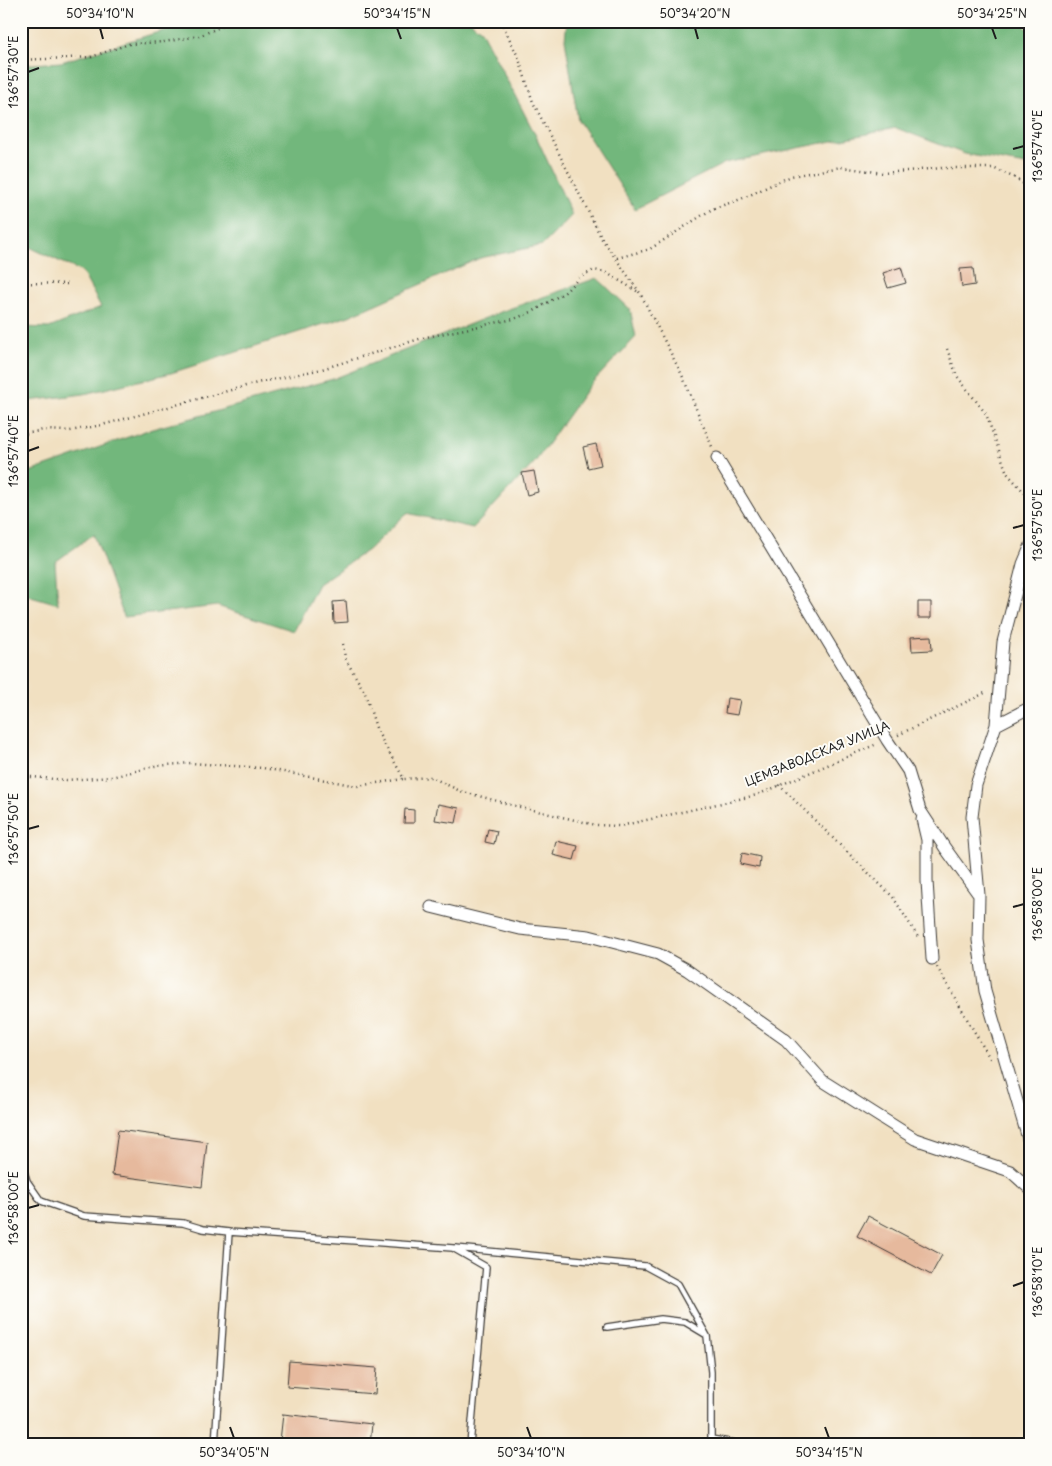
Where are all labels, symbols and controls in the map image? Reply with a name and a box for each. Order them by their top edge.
text: 50°34'10"N [66,4,134,22]
text: 50°34'15"N [363,4,431,22]
text: 50°34'20"N [659,4,731,22]
text: 50°34'25"N [957,4,1027,22]
text: 136°57'30"E [4,36,22,108]
text: 136°57'40"E [1028,110,1046,182]
text: 136°57'40"E [4,415,22,487]
text: 136°57'50"E [1028,489,1046,561]
street label: ЦЕМЗАВОДСКАЯ УЛИЦА [742,716,892,790]
text: 136°57'50"E [4,793,22,865]
text: 136°58'00"E [1028,867,1046,941]
text: 136°58'00"E [4,1171,22,1245]
text: 136°58'10"E [1028,1246,1046,1318]
text: 50°34'05"N [199,1443,269,1461]
text: 50°34'10"N [497,1443,565,1461]
text: 50°34'15"N [795,1443,863,1461]

